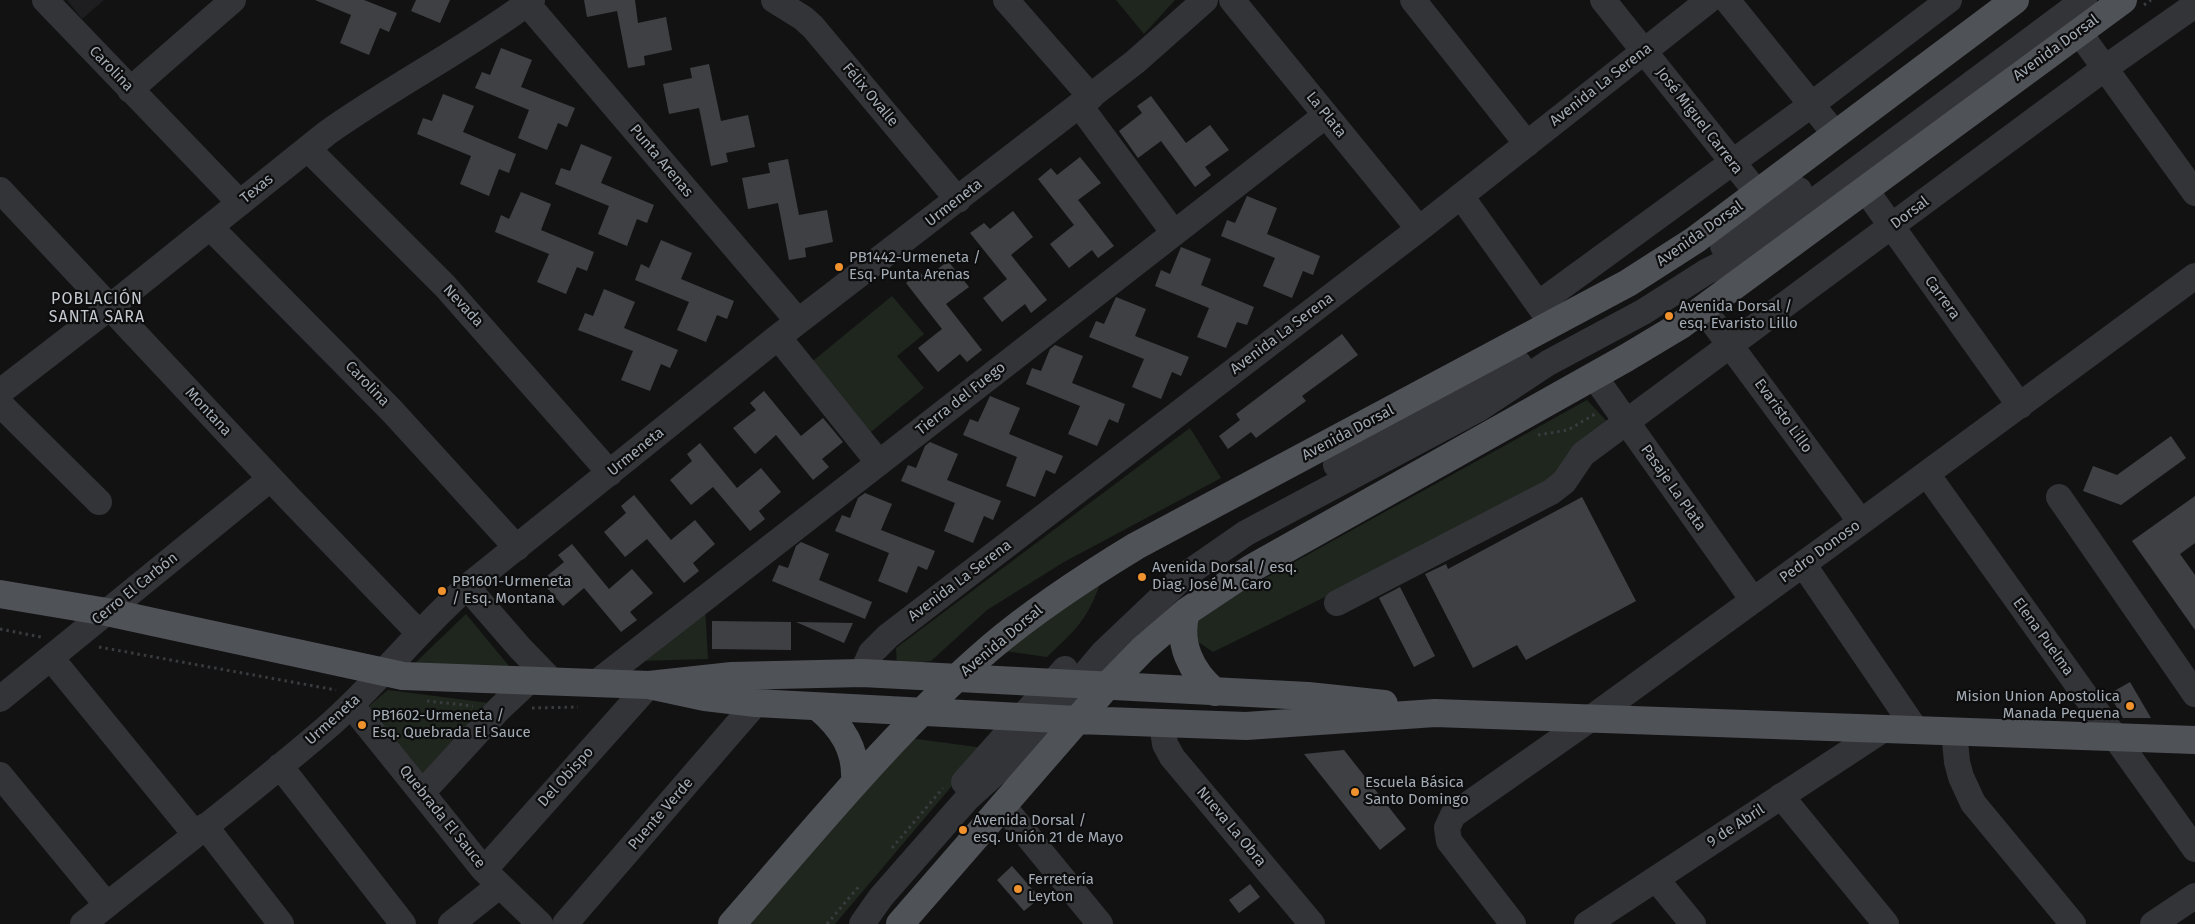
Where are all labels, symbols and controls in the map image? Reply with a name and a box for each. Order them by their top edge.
street label: Avenida Dorsal [2010,11,2102,85]
street label: Avenida La Serena [1546,40,1656,130]
street label: Carolina [85,43,137,95]
street label: Félix Ovalle [838,60,902,130]
street label: José Miguel Carrera [1652,64,1746,178]
street label: La Plata [1302,88,1350,142]
street label: Punta Arenas [625,121,697,201]
street label: Texas [237,170,277,208]
street label: Urmeneta [922,175,986,231]
street label: Dorsal [1887,193,1933,233]
street label: Avenida Dorsal [1653,198,1747,270]
place label: PB1442-Urmeneta / Esq. Punta Arenas [849,249,981,284]
marker: PB1442-Urmeneta / Esq. Punta Arenas [833,261,845,273]
street label: Carrera [1920,273,1964,323]
street label: Nevada [439,281,487,331]
street label: Avenida La Serena [1227,289,1337,379]
district label: POBLACIÓN SANTA SARA [48,290,146,328]
place label: Avenida Dorsal / esq. Evaristo Lillo [1679,298,1798,333]
marker: Avenida Dorsal / esq. Evaristo Lillo [1663,310,1675,322]
street label: Carolina [341,358,393,410]
street label: Tierra del Fuego [913,358,1009,440]
street label: Evaristo Lillo [1750,375,1816,457]
street label: Montana [181,384,235,440]
street label: Avenida Dorsal [1299,401,1397,465]
street label: Urmeneta [604,424,668,480]
street label: Pasaje La Plata [1637,441,1709,535]
street label: Pedro Donoso [1776,517,1864,587]
street label: Avenida La Serena [905,536,1015,626]
street label: Cerro El Carbón [89,549,181,629]
place label: Avenida Dorsal / esq. Diag. José M. Caro [1152,559,1297,594]
marker: Avenida Dorsal / esq. Diag. José M. Caro [1136,571,1148,583]
place label: PB1601-Urmeneta / Esq. Montana [452,573,571,608]
marker: PB1601-Urmeneta / Esq. Montana [436,585,448,597]
street label: Elena Puelma [2009,595,2077,679]
street label: Avenida Dorsal [957,601,1047,681]
place label: Mision Union Apostolica Manada Pequena [1956,688,2120,723]
street label: Urmeneta [302,691,364,749]
marker: Mision Union Apostolica Manada Pequena [2124,700,2136,712]
place label: PB1602-Urmeneta / Esq. Quebrada El Sauce [372,707,531,742]
marker: PB1602-Urmeneta / Esq. Quebrada El Sauce [356,719,368,731]
street label: Del Obispo [534,743,598,811]
street label: Quebrada El Sauce [395,762,489,872]
street label: Puente Verde [625,774,697,854]
place label: Escuela Básica Santo Domingo [1365,774,1469,809]
street label: Nueva La Obra [1192,783,1270,871]
marker: Escuela Básica Santo Domingo [1349,786,1361,798]
street label: 9 de Abril [1704,801,1768,851]
place label: Avenida Dorsal / esq. Unión 21 de Mayo [973,812,1124,847]
marker: Avenida Dorsal / esq. Unión 21 de Mayo [957,824,969,836]
place label: Ferretería Leyton [1028,871,1094,906]
marker: Ferretería Leyton [1012,883,1024,895]

